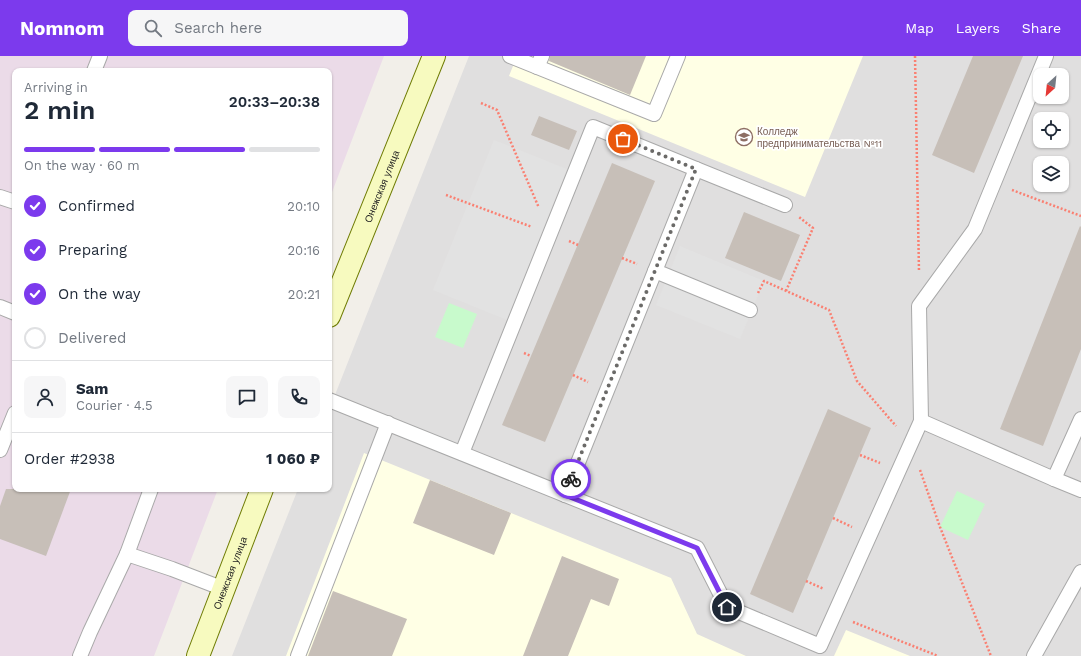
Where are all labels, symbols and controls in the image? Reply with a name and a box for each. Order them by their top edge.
search box [128,10,408,46]
text: Nomnom [20,17,104,40]
icon: search [142,17,164,39]
text: Search here [174,19,262,37]
text: Map [905,20,934,36]
text: Layers [956,20,1000,36]
text: Share [1022,20,1061,36]
north arrow [1033,68,1069,104]
map controls [1033,68,1069,192]
text: Arriving in [24,80,88,95]
text: 20:33–20:38 [229,93,320,111]
text: 2 min [24,95,95,125]
button: locate [1033,112,1069,148]
pin [606,122,640,156]
place label: Колледж предпринимательства №11 [757,126,882,149]
school or university icon: Колледж предпринимательства №11 [734,127,754,147]
icon: bag [612,128,634,150]
street label: Онежская улица [362,148,402,224]
button: layers [1033,156,1069,192]
text: On the way · 60 m [24,158,140,173]
icon: check [24,195,46,217]
text: Confirmed [58,197,135,215]
text: 20:10 [287,199,320,214]
icon: check [24,239,46,261]
text: Preparing [58,241,127,259]
text: 20:16 [288,243,320,258]
icon: check [24,283,46,305]
text: On the way [58,285,140,303]
text: 20:21 [288,287,320,302]
text: Delivered [58,329,126,347]
button: person [24,376,66,418]
button: chat [226,376,268,418]
button: phone [278,376,320,418]
text: Sam [76,380,108,398]
text: Courier · 4.5 [76,398,153,413]
text: Order #2938 [24,450,115,468]
text: 1 060 ₽ [266,450,320,468]
courier [551,459,591,499]
icon: bike [560,468,582,490]
street label: Онежская улица [211,535,249,611]
pin [710,590,744,624]
icon: home [716,596,738,618]

